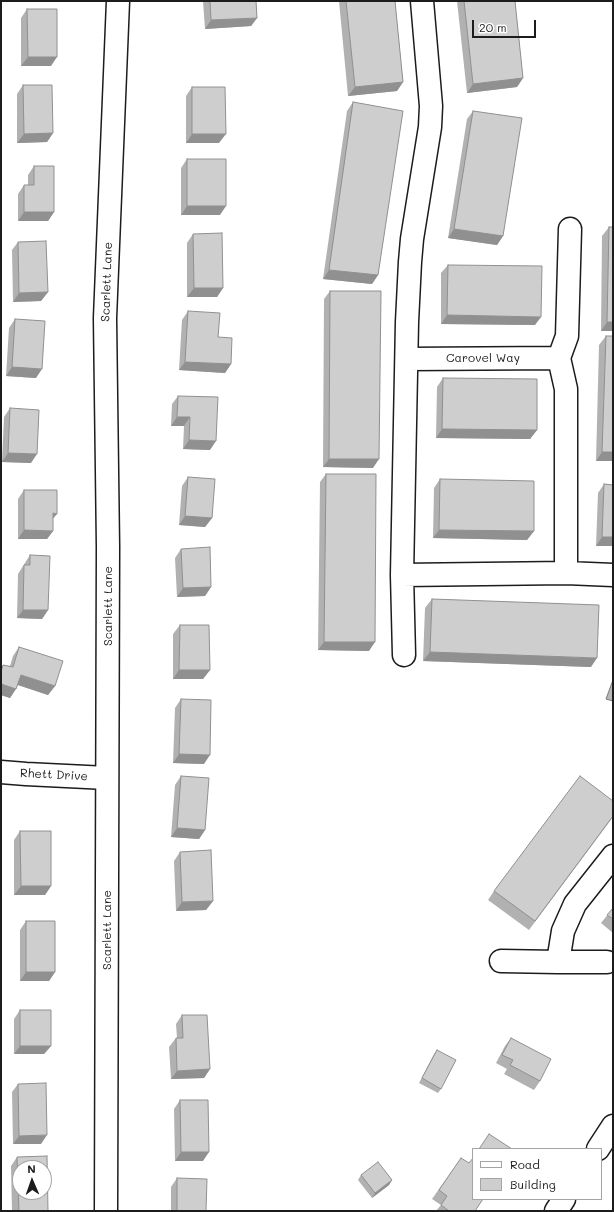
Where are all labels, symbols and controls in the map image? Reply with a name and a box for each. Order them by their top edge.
scale bar [474,12,538,38]
text: 20 m [479,19,507,35]
street label: Scarlett Lane [98,242,116,322]
street label: Carovel Way [446,351,520,365]
street label: Scarlett Lane [101,566,115,646]
street label: Rhett Drive [20,766,88,784]
street label: Scarlett Lane [100,890,114,970]
legend [472,1148,602,1200]
text: Road [510,1156,540,1172]
north arrow [12,1160,52,1200]
text: N [27,1161,36,1176]
text: Building [510,1176,556,1192]

